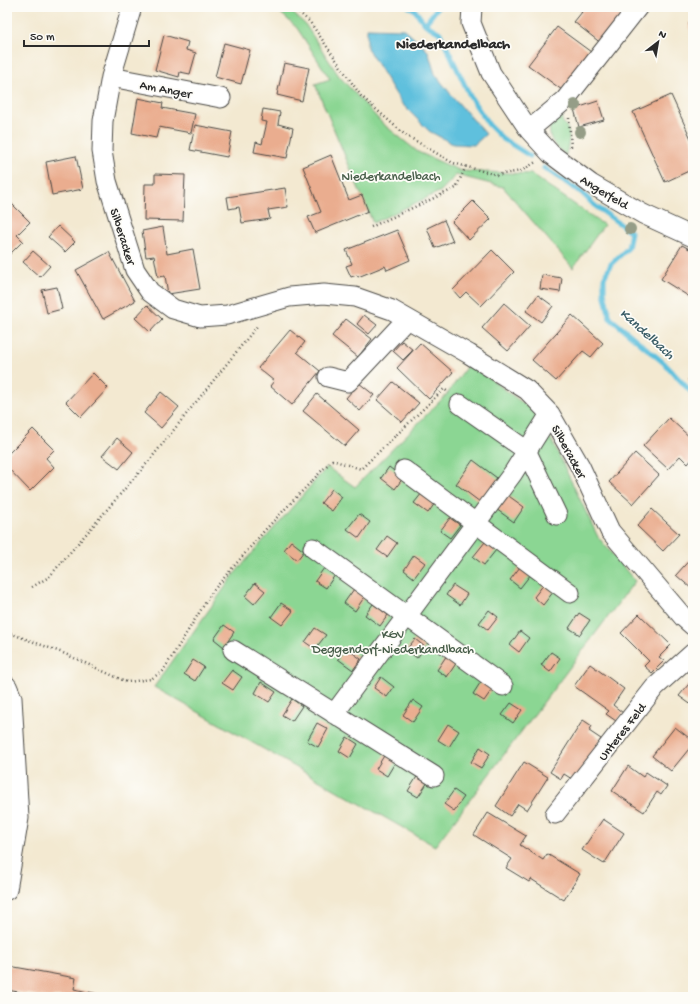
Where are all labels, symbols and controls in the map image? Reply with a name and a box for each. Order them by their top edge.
scale bar [24,22,149,48]
north arrow [638,22,678,62]
text: N [656,28,668,42]
text: 50 m [30,31,55,45]
district label: Niederkandelbach [396,36,510,54]
street label: Am Anger [138,78,194,103]
park label: Niederkandelbach [342,170,440,185]
street label: Angerfeld [577,173,632,214]
street label: Silberacker [105,207,138,268]
water label: Kandelbach [615,306,678,364]
street label: Silberacker [547,423,589,483]
park label: KGV Deggendorf-Niederkandlbach [311,628,474,658]
street label: Unteres Feld [596,700,651,764]

